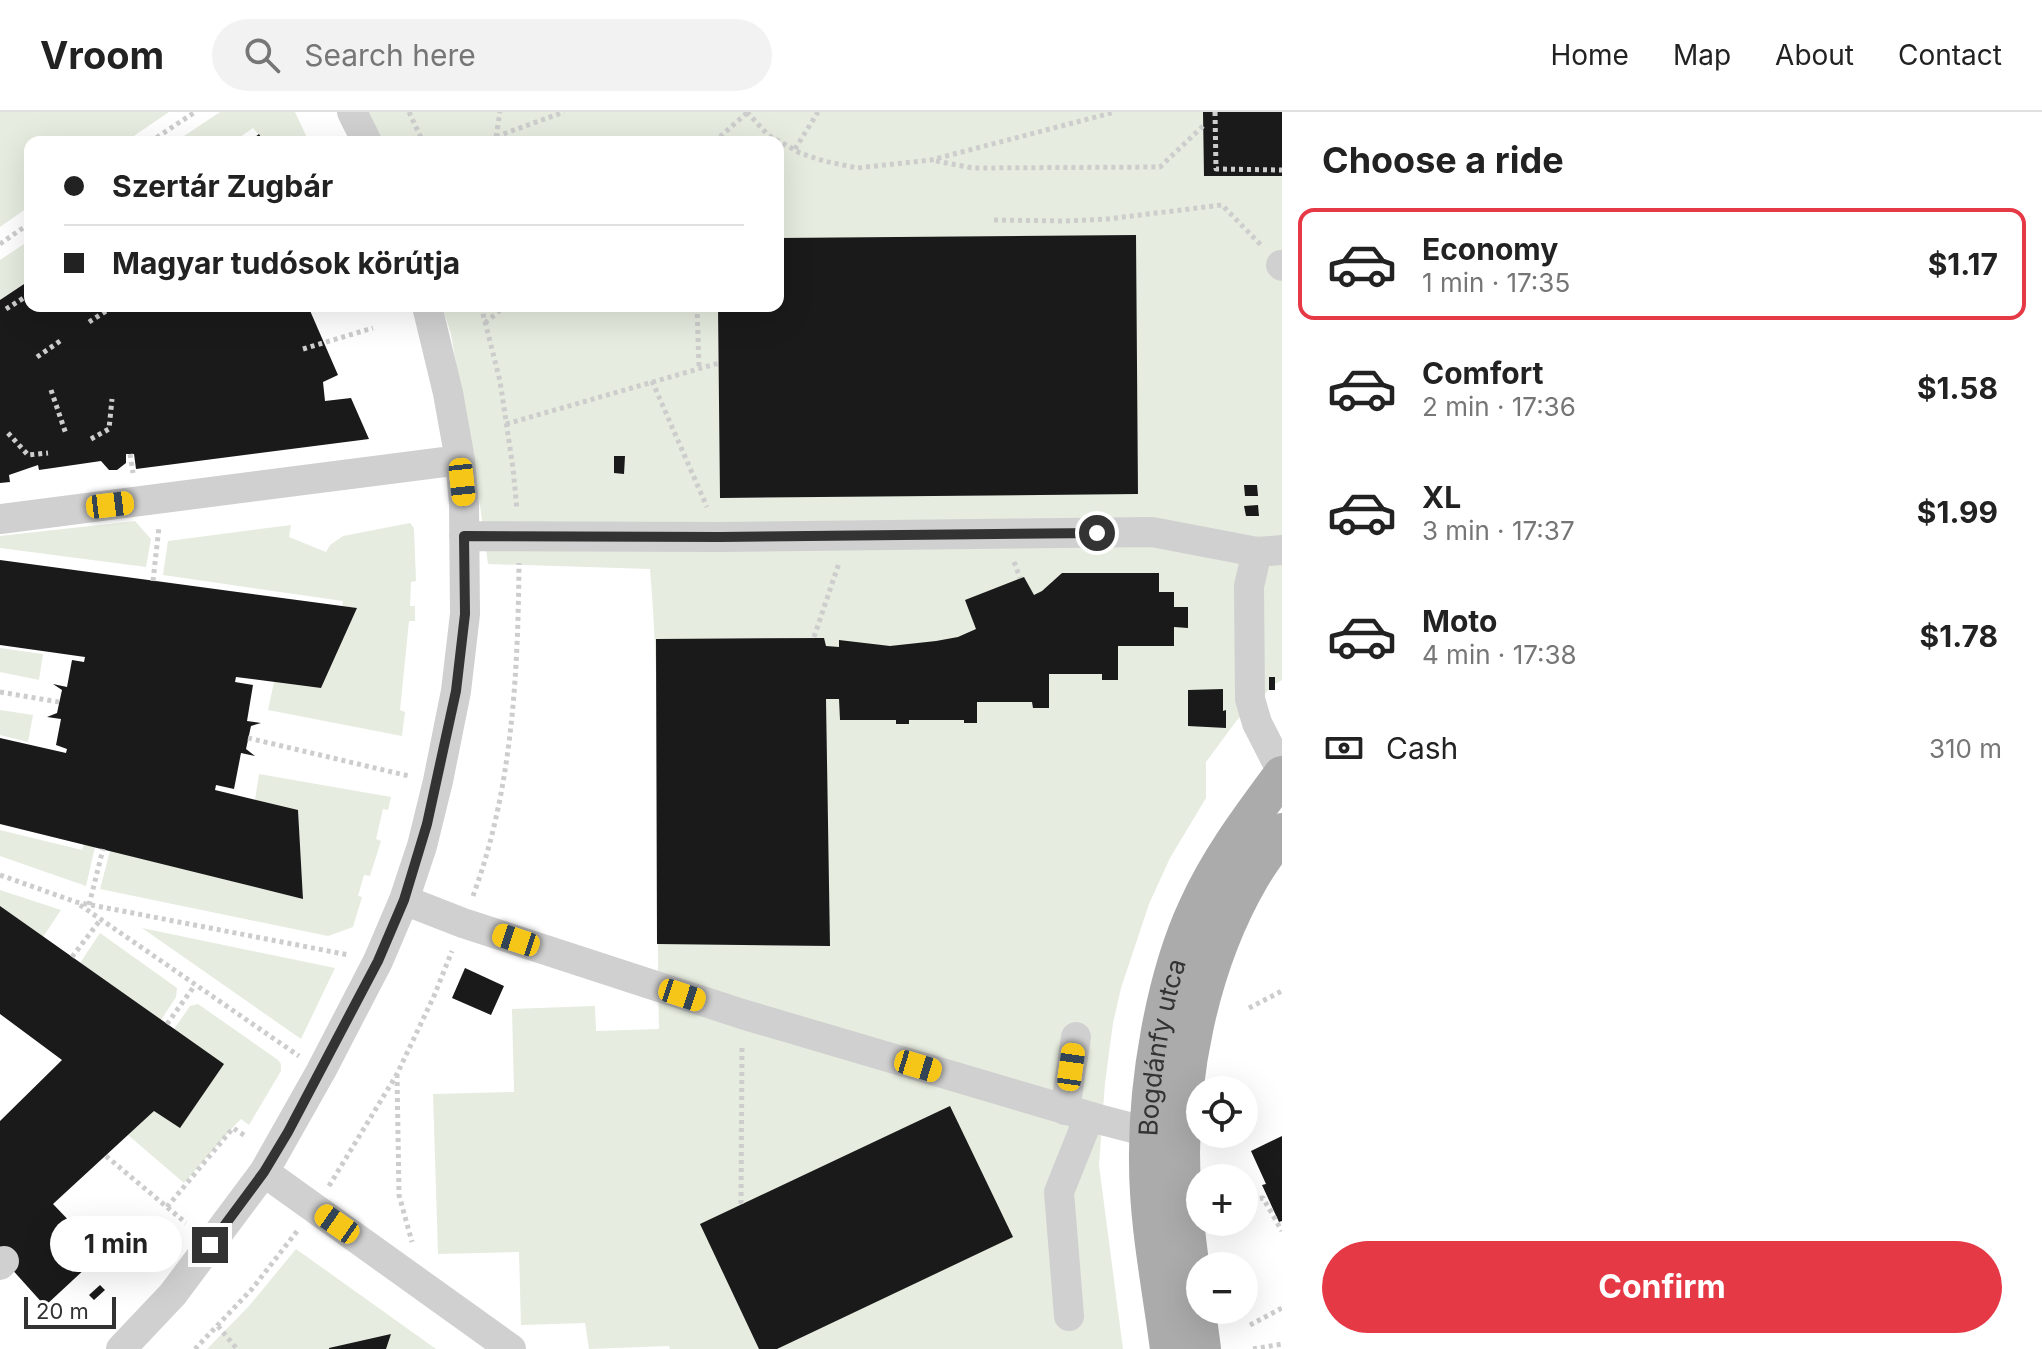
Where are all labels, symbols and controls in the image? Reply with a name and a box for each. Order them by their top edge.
search box [212,19,772,91]
text: Vroom [40,32,164,78]
icon: search [240,33,284,77]
text: Search here [304,37,476,73]
text: Home [1550,38,1629,72]
text: Map [1673,38,1731,72]
text: About [1775,38,1854,72]
text: Contact [1898,38,2002,72]
text: Choose a ride [1322,138,1564,182]
text: Szertár Zugbár [112,168,333,204]
icon: car [1326,228,1398,300]
text: Economy [1422,231,1558,267]
text: Magyar tudósok körútja [112,245,460,281]
text: $1.17 [1928,246,1998,282]
text: 1 min · 17:35 [1422,267,1570,298]
icon: car [1326,352,1398,424]
text: Comfort [1422,355,1543,391]
text: $1.58 [1917,370,1998,406]
text: 2 min · 17:36 [1422,391,1576,422]
car [448,457,476,507]
icon: car [1326,476,1398,548]
text: XL [1422,479,1461,515]
car [85,490,135,520]
text: $1.99 [1917,494,1998,530]
route start [1079,515,1115,551]
text: 3 min · 17:37 [1422,515,1575,546]
icon: car [1326,600,1398,672]
text: Moto [1422,603,1497,639]
text: $1.78 [1920,618,1998,654]
text: 4 min · 17:38 [1422,639,1577,670]
icon: cash [1322,726,1366,770]
text: Cash [1386,730,1458,766]
text: 310 m [1929,733,2002,764]
car [489,921,543,959]
street label: Bogdánfy utca [1132,955,1192,1137]
car [655,976,709,1014]
car [1056,1042,1086,1092]
car [892,1048,944,1084]
map controls [1186,1076,1258,1324]
button: locate [1186,1076,1258,1148]
button: + [1186,1164,1258,1236]
car [310,1200,364,1248]
callout: 1 min [50,1217,182,1273]
route end [192,1227,228,1263]
text: 1 min [84,1228,148,1259]
button: Confirm [1322,1241,2002,1333]
button: − [1186,1252,1258,1324]
scale bar [24,1293,116,1329]
text: 20 m [36,1298,89,1324]

